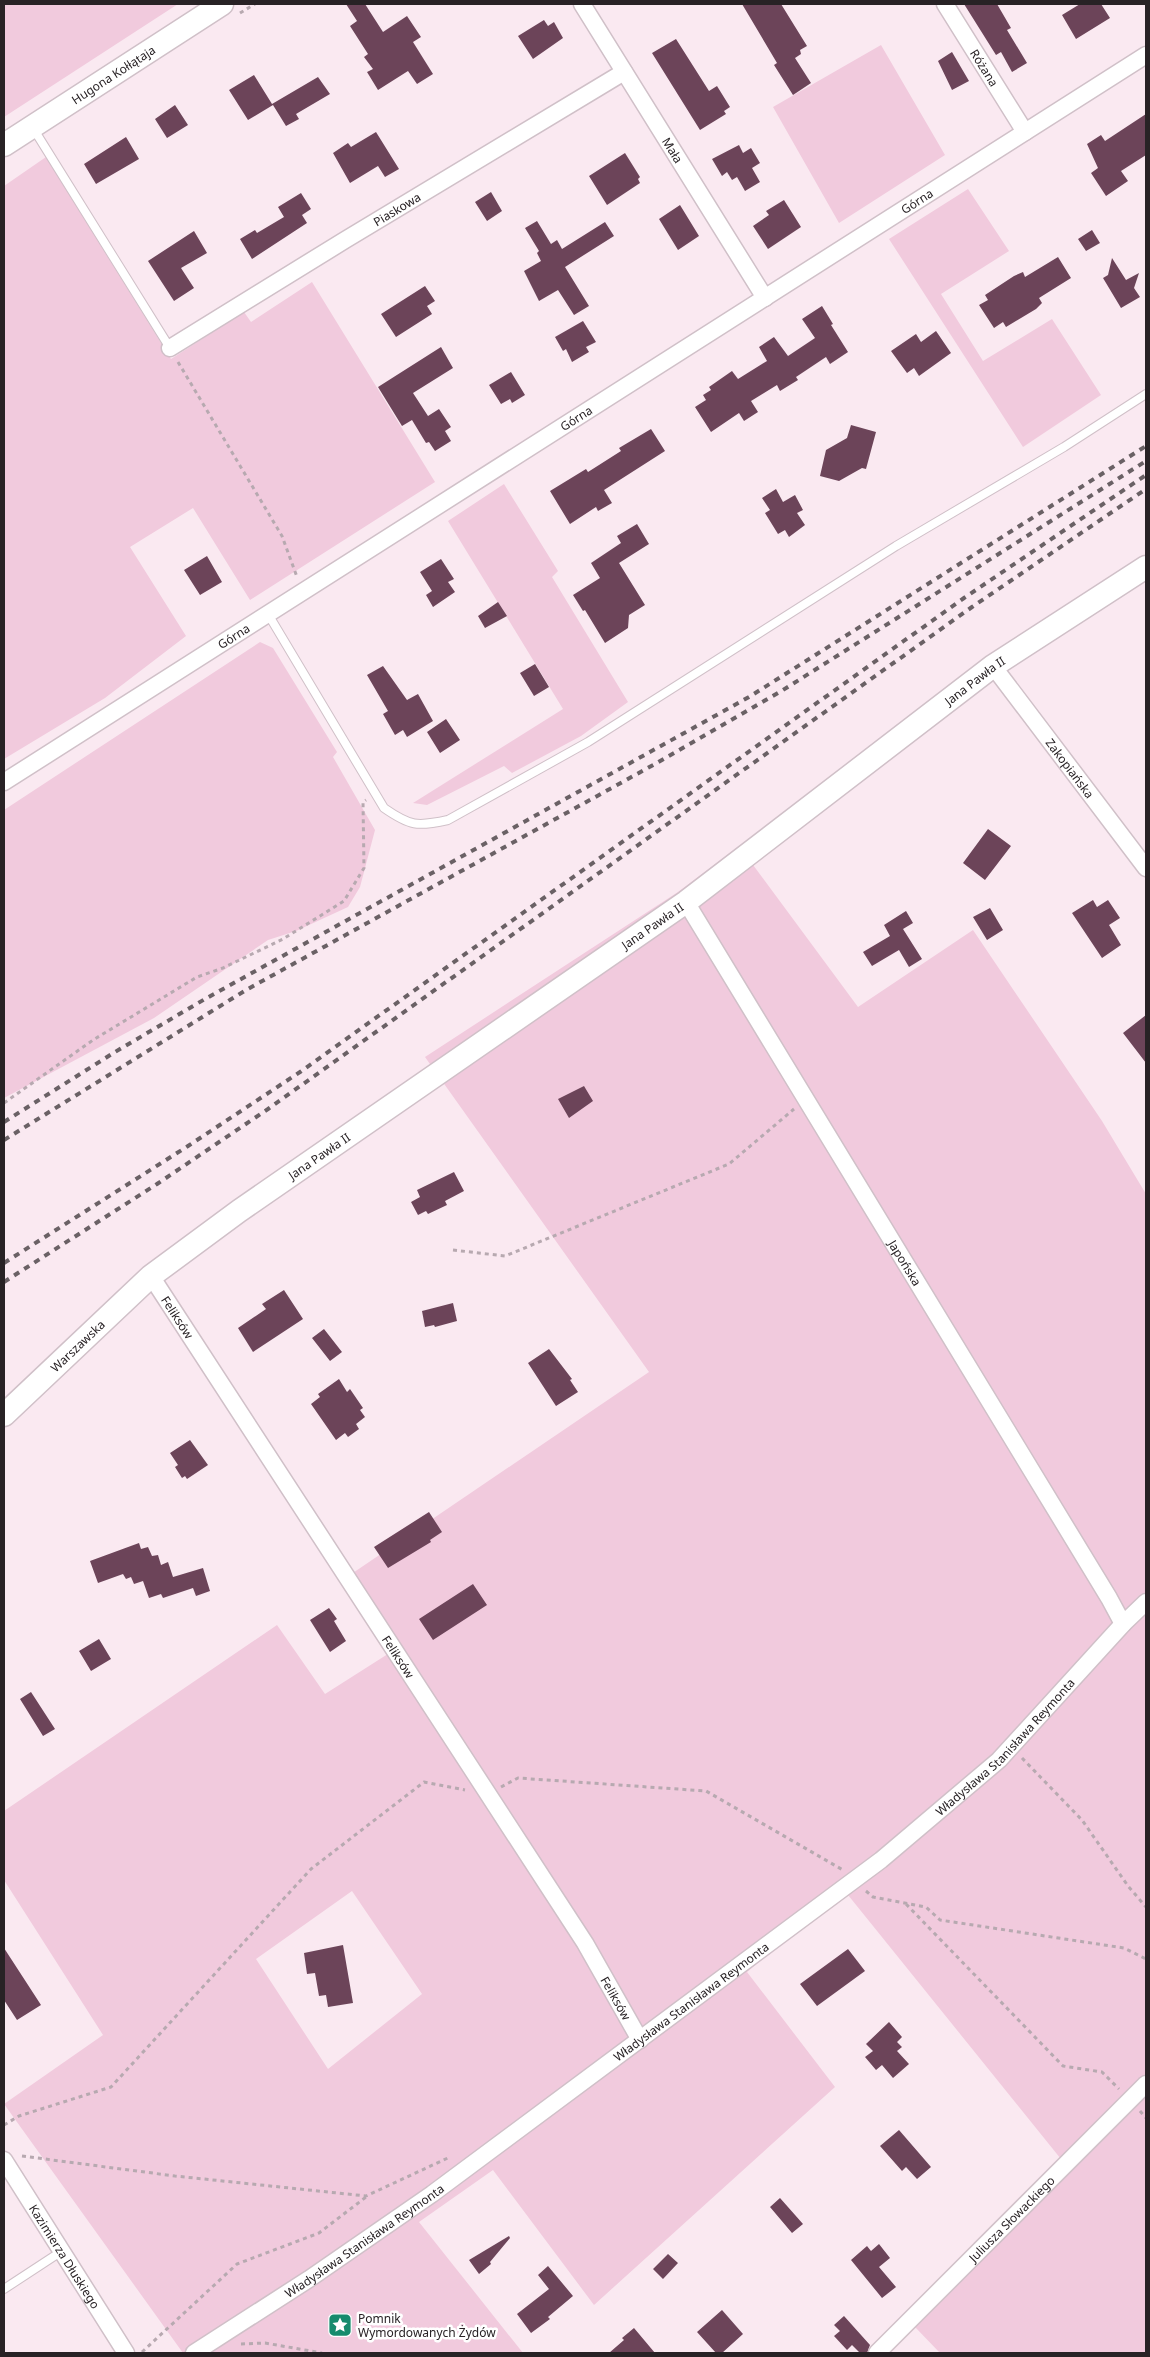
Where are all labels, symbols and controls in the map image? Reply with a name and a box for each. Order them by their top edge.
street label: Hugona Kołłątaja [68,41,158,108]
street label: Różana [967,46,1003,90]
street label: Mała [658,134,687,166]
street label: Górna [897,184,936,218]
street label: Piaskowa [370,188,424,230]
street label: Górna [557,401,595,435]
street label: Górna [214,619,253,653]
street label: Jana Pawła II [940,652,1008,709]
street label: Zakopiańska [1042,735,1098,801]
street label: Jana Pawła II [617,898,687,953]
street label: Jana Pawła II [284,1128,353,1184]
street label: Japońska [884,1236,926,1289]
street label: Feliksów [158,1292,198,1342]
street label: Warszawska [46,1316,108,1376]
street label: Feliksów [378,1632,419,1682]
street label: Władysława Stanisława Reymonta [931,1674,1078,1819]
street label: Władysława Stanisława Reymonta [610,1938,772,2065]
street label: Feliksów [597,1973,636,2024]
street label: Juliusza Słowackiego [964,2172,1058,2266]
street label: Władysława Stanisława Reymonta [281,2180,447,2301]
street label: Kazimierza Dłuskiego [26,2201,104,2312]
place label: Pomnik Wymordowanych Żydów [358,2310,496,2341]
place icon: Pomnik Wymordowanych Żydów [327,2312,353,2338]

